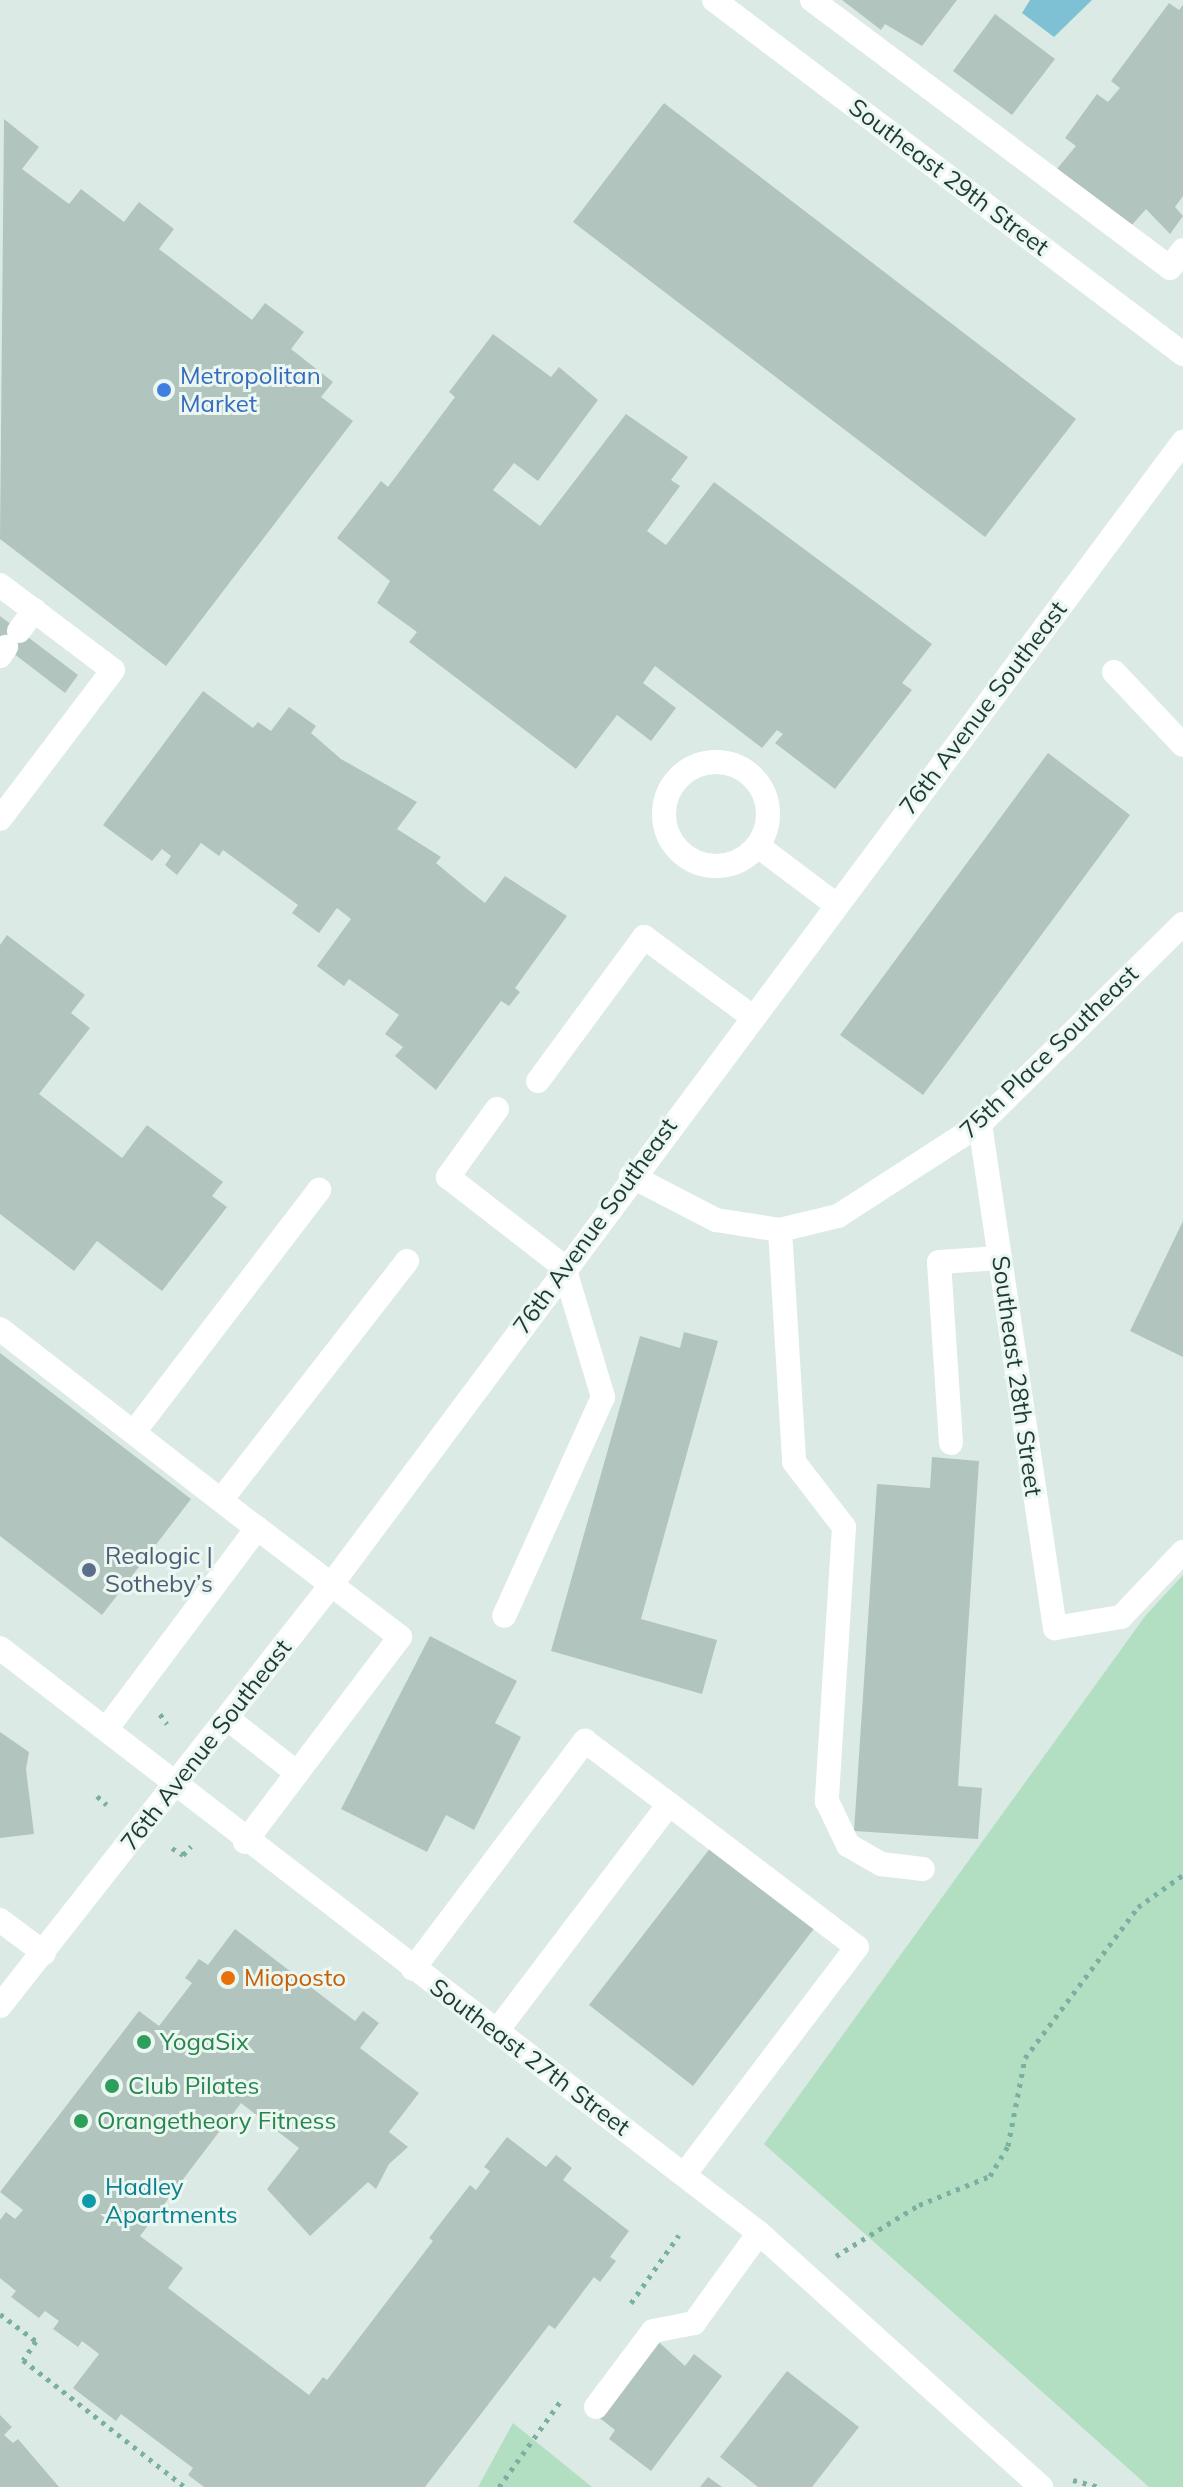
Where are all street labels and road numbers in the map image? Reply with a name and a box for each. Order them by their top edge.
street label: Southeast 29th Street [843,92,1055,262]
street label: 76th Avenue Southeast [893,596,1073,820]
street label: 75th Place Southeast [954,959,1144,1145]
street label: 76th Avenue Southeast [507,1112,683,1340]
street label: Southeast 28th Street [986,1254,1048,1498]
street label: 76th Avenue Southeast [115,1634,297,1856]
street label: Southeast 27th Street [424,1972,636,2142]

